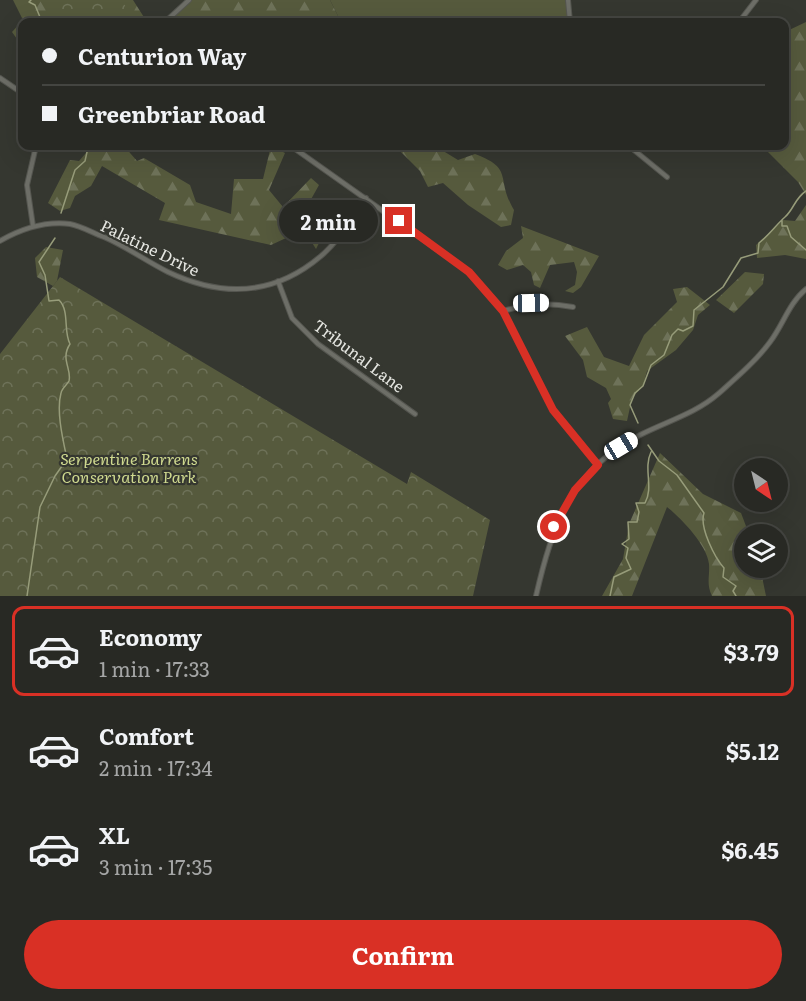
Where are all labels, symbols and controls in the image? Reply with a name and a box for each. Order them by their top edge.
text: Centurion Way [78,39,246,72]
text: Greenbriar Road [78,97,266,130]
callout: 2 min [279,200,378,242]
text: 2 min [301,206,356,236]
route end [385,207,412,234]
street label: Palatine Drive [97,213,204,281]
car [513,294,549,312]
street label: Tribunal Lane [309,313,410,398]
car [601,429,641,463]
park label: Serpentine Barrens Conservation Park [60,446,198,488]
north arrow [734,458,788,512]
map controls [734,458,788,578]
route start [540,513,567,540]
button: layers [734,524,788,578]
text: Economy [99,620,202,653]
icon: car [27,624,81,678]
text: $3.79 [723,635,779,668]
text: 1 min · 17:33 [99,653,210,683]
text: Comfort [99,719,194,752]
icon: car [27,723,81,777]
text: $5.12 [726,734,779,767]
text: 2 min · 17:34 [99,752,213,782]
text: XL [99,818,130,851]
icon: car [27,822,81,876]
text: $6.45 [721,833,779,866]
text: 3 min · 17:35 [99,851,212,881]
button: Confirm [24,920,782,989]

